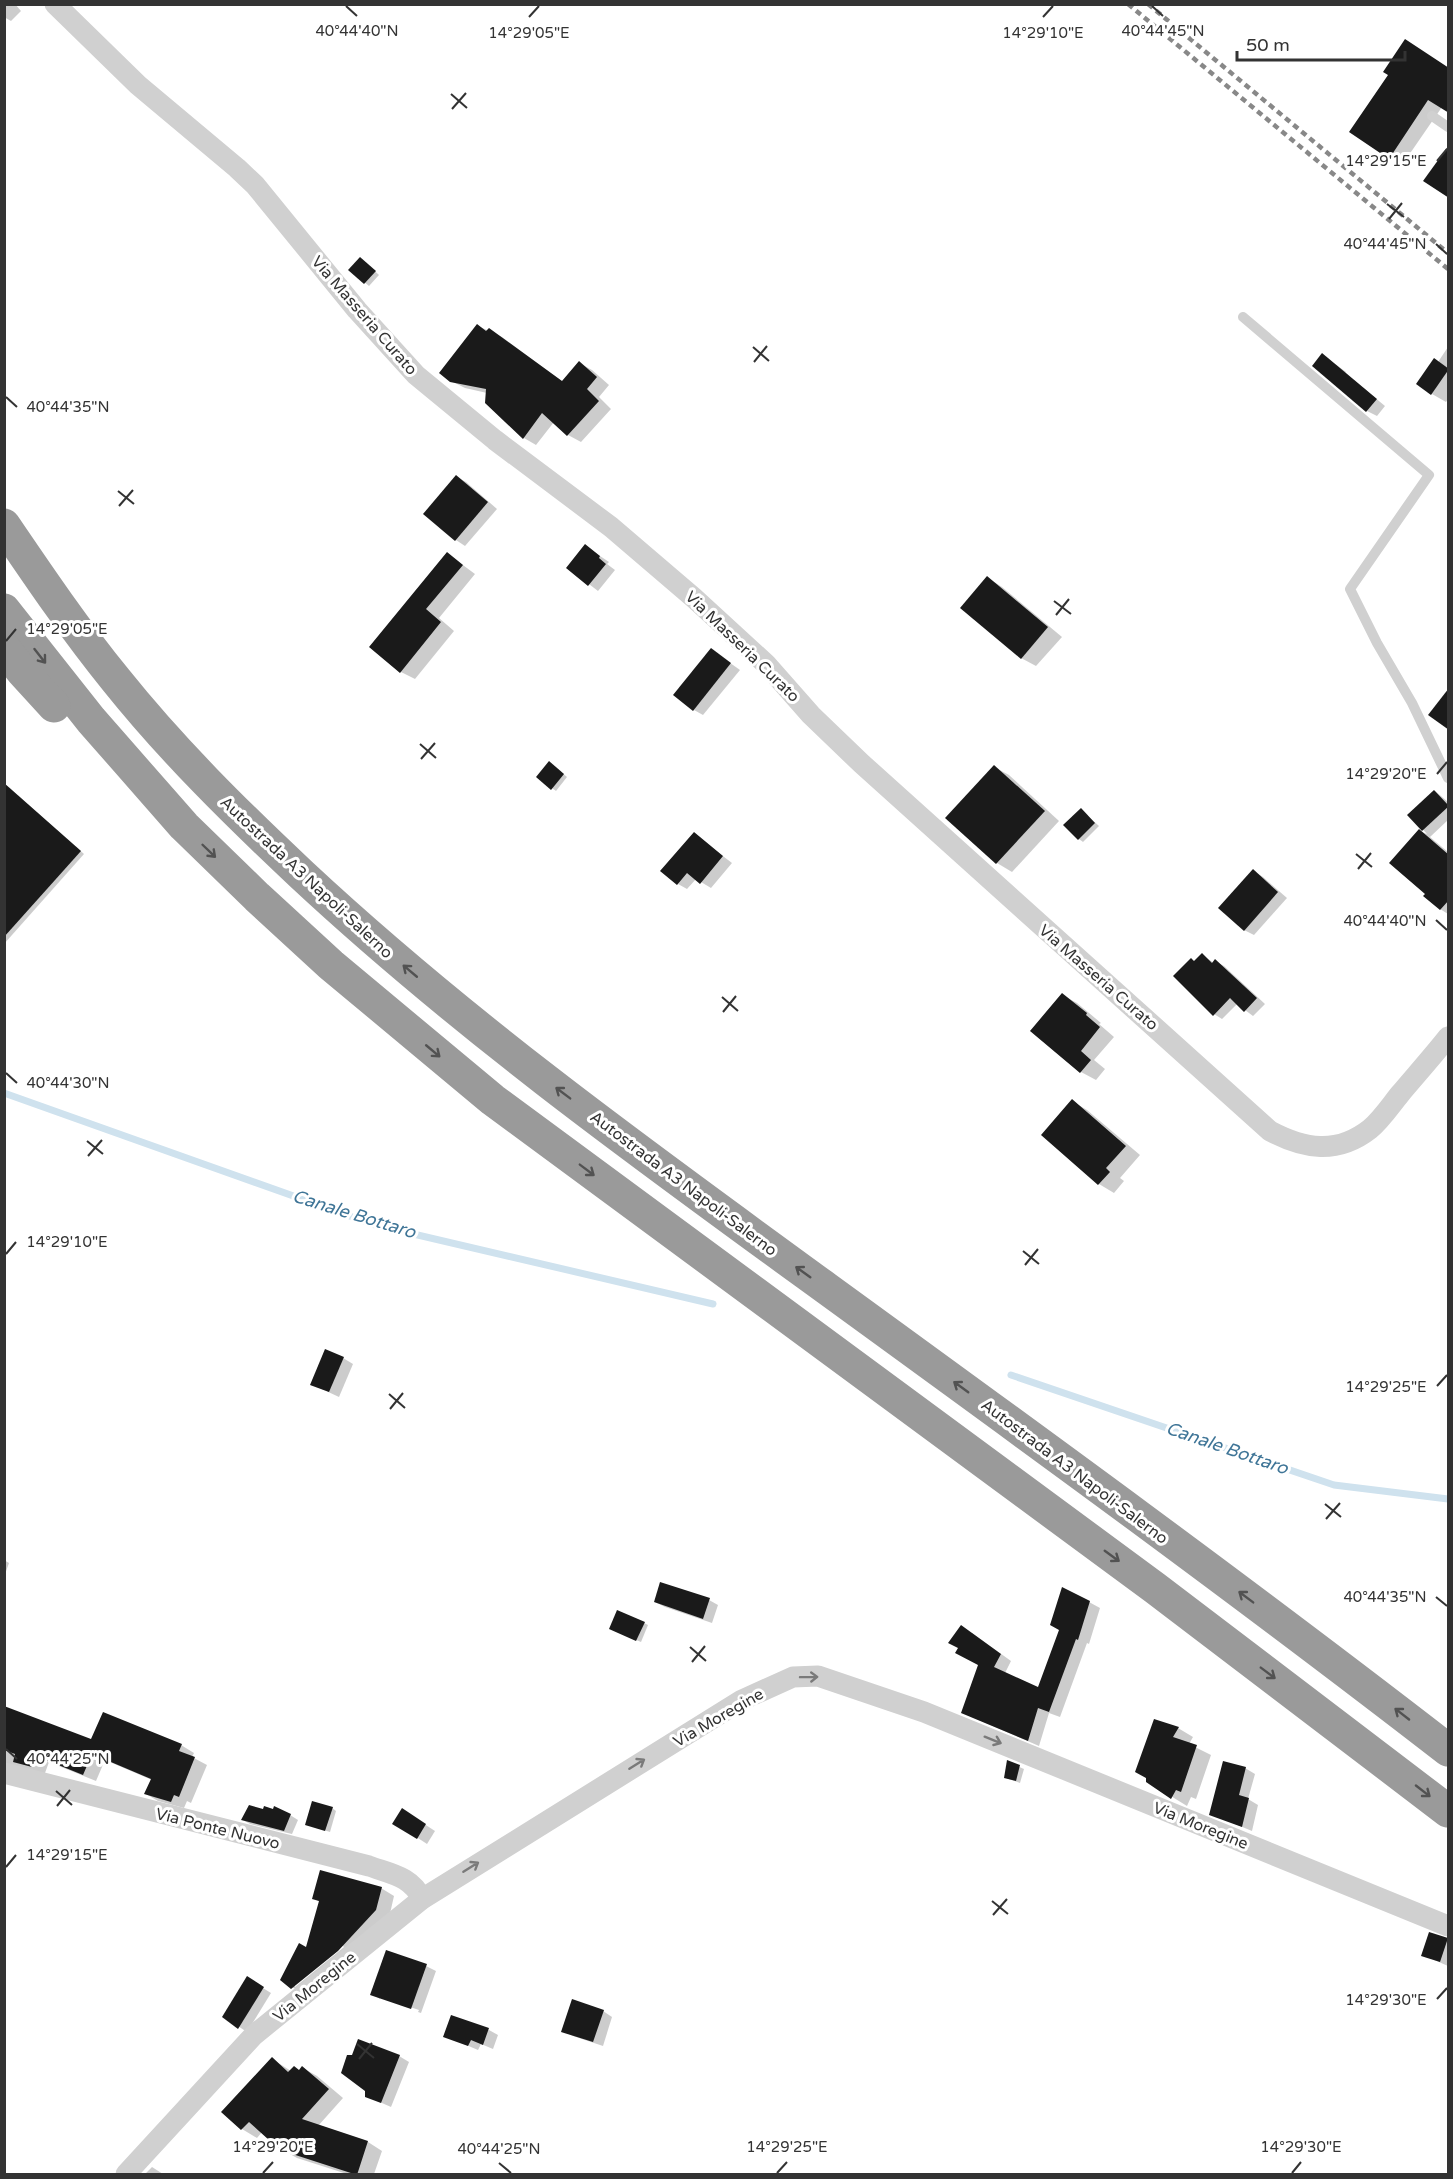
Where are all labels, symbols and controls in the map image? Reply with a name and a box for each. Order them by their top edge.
text: 40°44'40"N [315,22,399,40]
text: 40°44'45"N [1121,22,1205,40]
text: 14°29'05"E [488,24,570,42]
text: 14°29'10"E [1002,24,1084,42]
scale bar [1237,24,1405,62]
text: 50 m [1246,34,1290,56]
text: 14°29'15"E [1345,152,1427,170]
text: 40°44'45"N [1343,235,1427,253]
street label: Via Masseria Curato [307,252,422,379]
text: 40°44'35"N [26,398,110,416]
street label: Via Masseria Curato [681,587,804,707]
text: 14°29'05"E [26,620,108,638]
one-way arrow [34,648,47,664]
text: 14°29'20"E [1345,765,1427,783]
street label: Autostrada A3 Napoli-Salerno [216,792,397,963]
one-way arrow [202,844,217,858]
text: 40°44'40"N [1343,912,1427,930]
street label: Via Masseria Curato [1035,920,1162,1035]
one-way arrow [403,964,418,978]
one-way arrow [425,1044,441,1057]
text: 40°44'30"N [26,1074,110,1092]
one-way arrow [555,1086,571,1099]
street label: Autostrada A3 Napoli-Salerno [586,1107,781,1261]
one-way arrow [579,1163,595,1176]
water label: Canale Bottaro [290,1185,419,1244]
text: 14°29'10"E [26,1233,108,1251]
one-way arrow [796,1266,812,1278]
text: 14°29'25"E [1345,1378,1427,1396]
one-way arrow [954,1380,970,1393]
street label: Autostrada A3 Napoli-Salerno [977,1395,1172,1549]
water label: Canale Bottaro [1163,1417,1292,1480]
one-way arrow [1104,1549,1120,1562]
text: 40°44'35"N [1343,1588,1427,1606]
one-way arrow [1238,1591,1254,1604]
one-way arrow [1260,1667,1276,1679]
one-way arrow [798,1671,818,1683]
street label: Via Moregine [670,1684,767,1752]
one-way arrow [1394,1708,1410,1721]
one-way arrow [983,1735,1001,1746]
text: 40°44'25"N [26,1750,110,1768]
one-way arrow [628,1758,645,1770]
one-way arrow [1415,1785,1431,1798]
street label: Via Moregine [1150,1798,1251,1854]
street label: Via Ponte Nuovo [154,1804,282,1854]
text: 14°29'15"E [26,1846,108,1864]
one-way arrow [463,1861,480,1874]
street label: Via Moregine [269,1947,360,2026]
text: 14°29'30"E [1345,1991,1427,2009]
text: 14°29'20"E [232,2138,314,2156]
text: 14°29'25"E [746,2138,828,2156]
text: 14°29'30"E [1260,2138,1342,2156]
text: 40°44'25"N [457,2140,541,2158]

